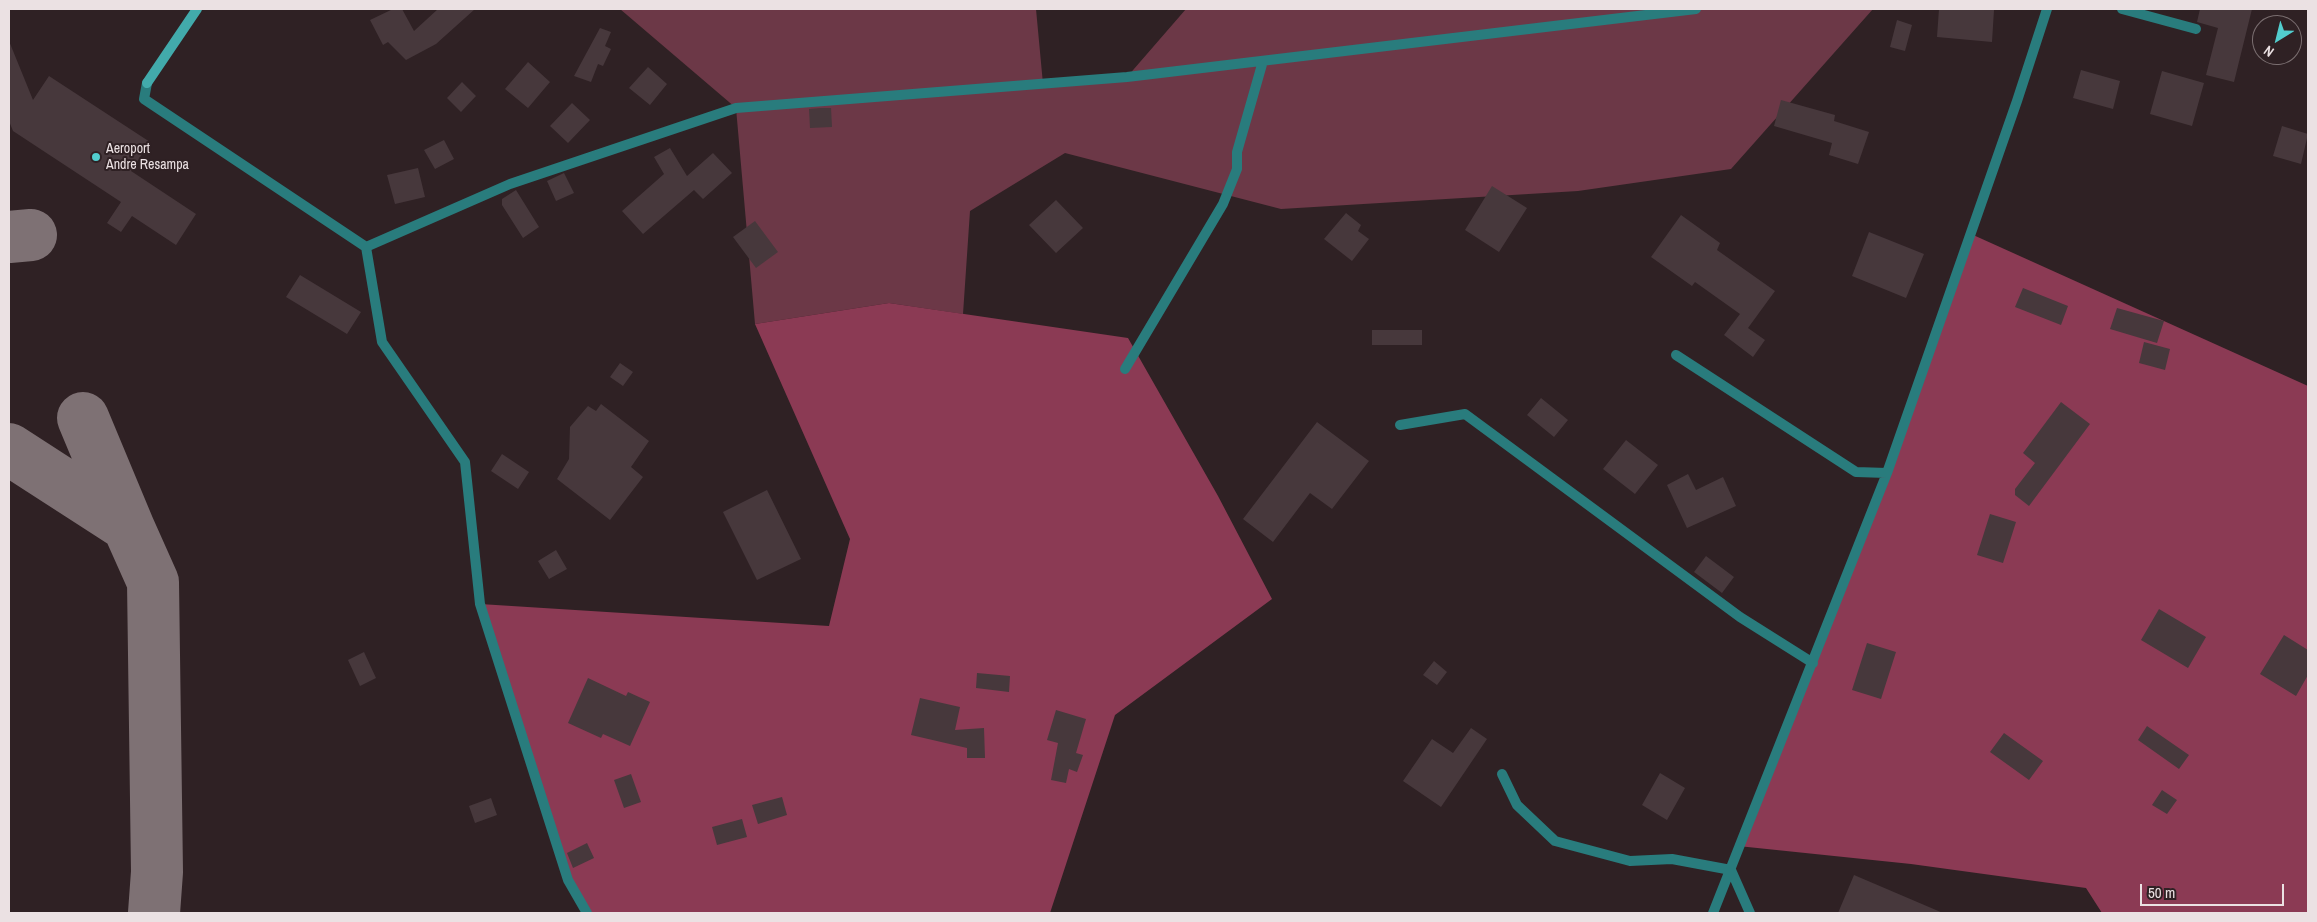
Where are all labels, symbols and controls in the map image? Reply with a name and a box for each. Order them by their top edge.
north arrow [2252,15,2302,65]
text: N [2260,42,2277,61]
place label: Aeroport Andre Resampa [106,141,189,174]
marker: Aeroport Andre Resampa [90,151,102,163]
scale bar [2142,874,2286,906]
text: 50 m [2148,882,2175,903]

